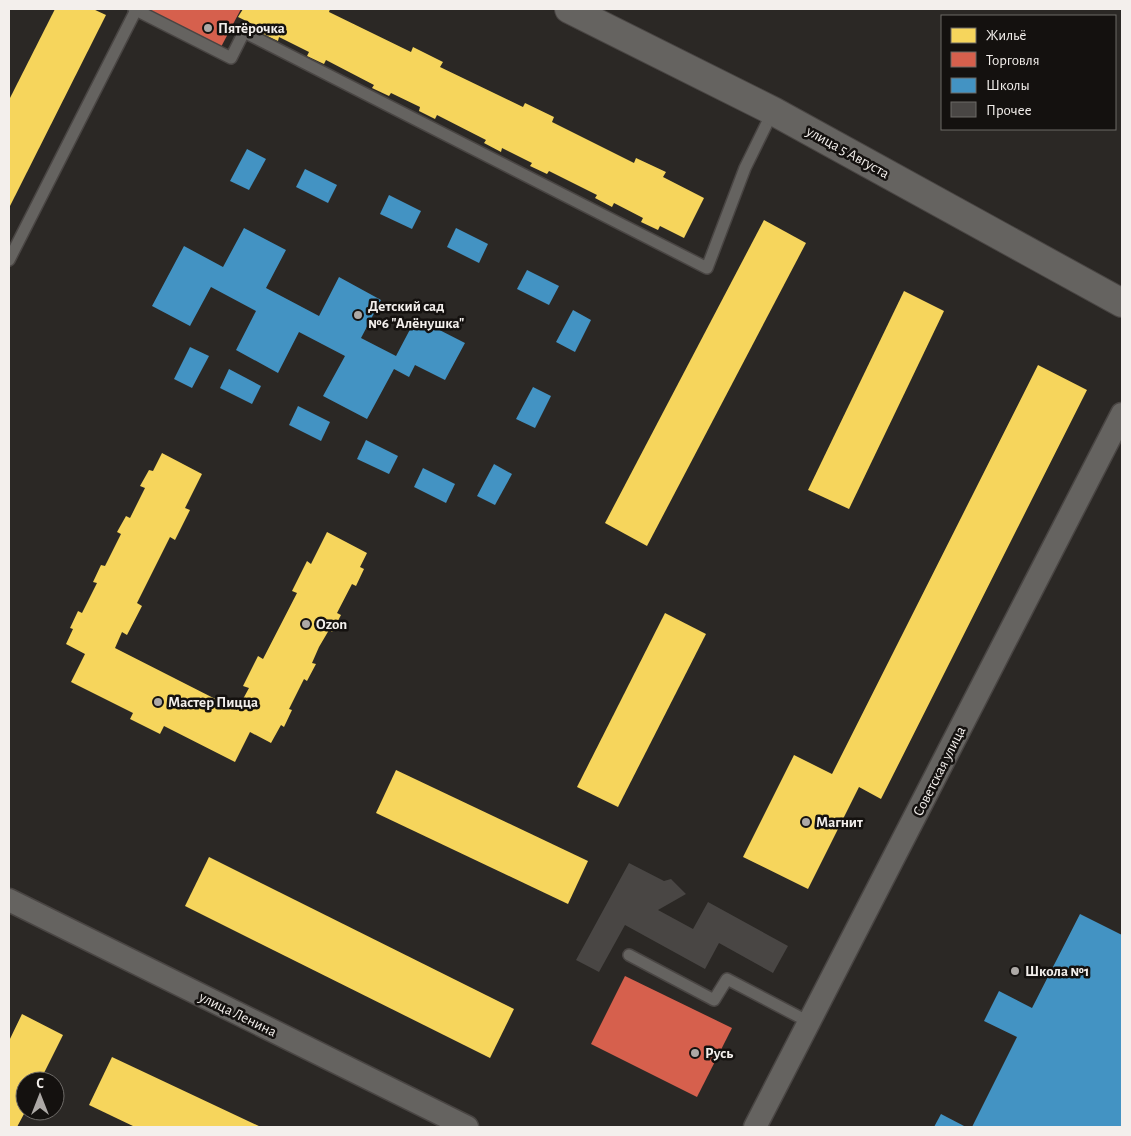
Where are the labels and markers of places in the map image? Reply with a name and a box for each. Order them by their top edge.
place label: Пятёрочка [218,21,285,36]
marker: Пятёрочка [202,22,214,34]
place label: Детский сад №6 "Алёнушка" [368,299,464,331]
marker: Детский сад №6 "Алёнушка" [352,309,364,321]
place label: Ozon [316,617,347,632]
marker: Ozon [300,618,312,630]
place label: Мастер Пицца [168,695,258,710]
marker: Мастер Пицца [152,696,164,708]
place label: Магнит [816,815,863,830]
marker: Магнит [800,816,812,828]
place label: Школа №1 [1025,964,1089,979]
marker: Школа №1 [1009,965,1021,977]
place label: Русь [705,1046,733,1061]
marker: Русь [689,1047,701,1059]

